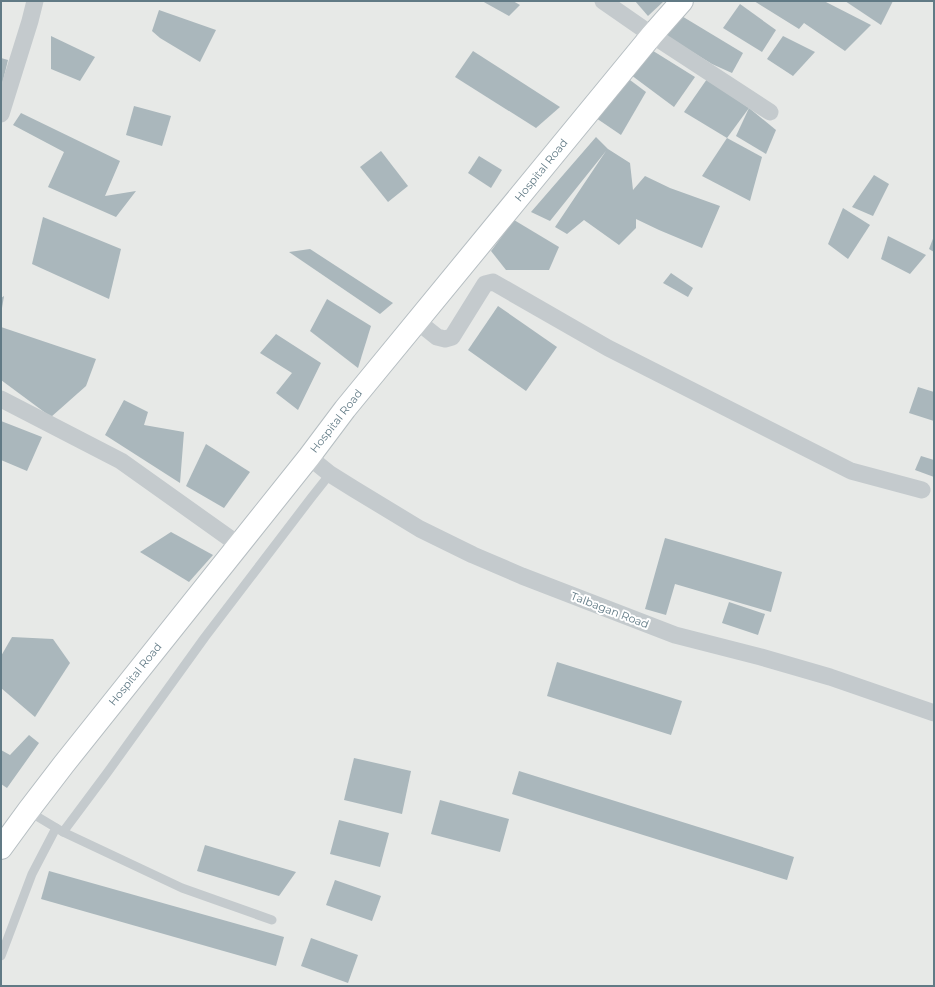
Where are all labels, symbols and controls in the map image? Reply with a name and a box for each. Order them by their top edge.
street label: Hospital Road [511,136,571,204]
street label: Hospital Road [307,386,365,456]
street label: Talbagan Road [569,589,651,631]
street label: Hospital Road [105,640,165,708]

